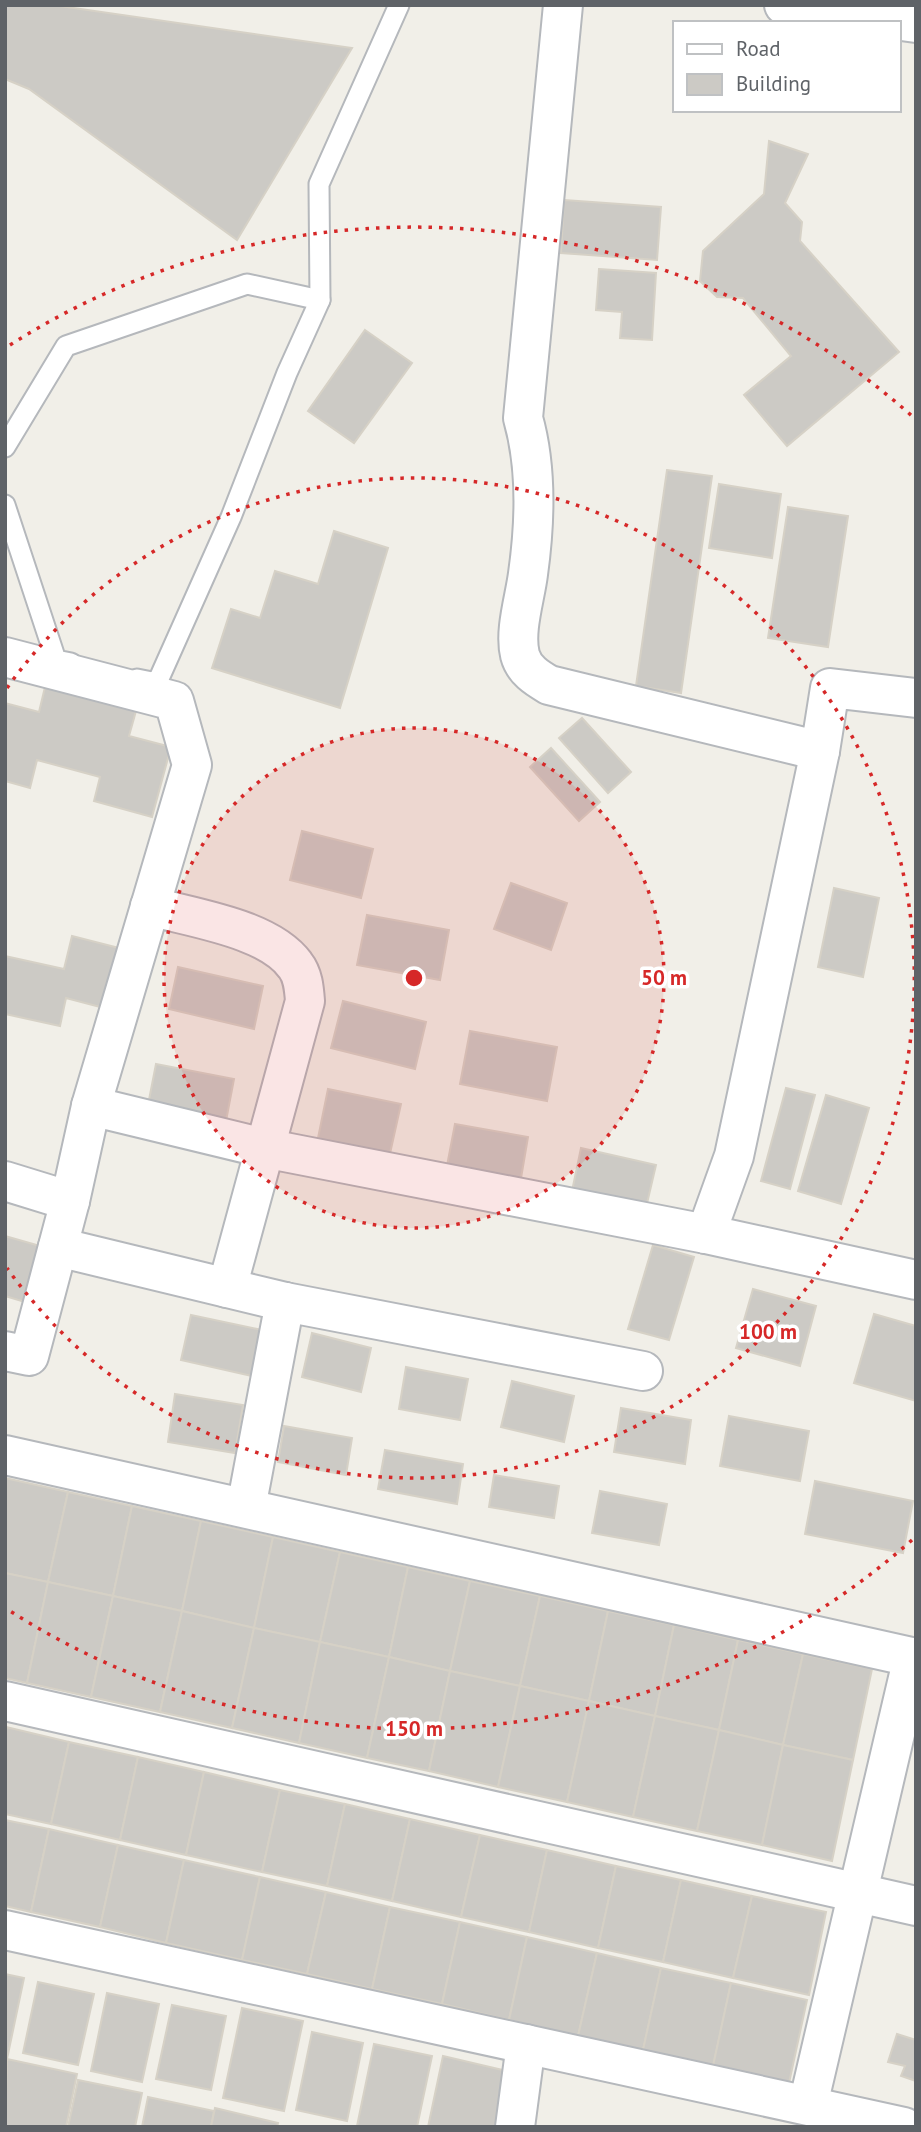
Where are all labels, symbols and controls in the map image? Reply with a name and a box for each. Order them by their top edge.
legend [673,21,900,112]
text: Road [736,35,780,62]
text: Building [736,70,811,97]
text: 50 m [641,964,687,991]
centre of rings [402,966,426,990]
text: 100 m [739,1318,797,1345]
text: 150 m [385,1715,443,1742]

